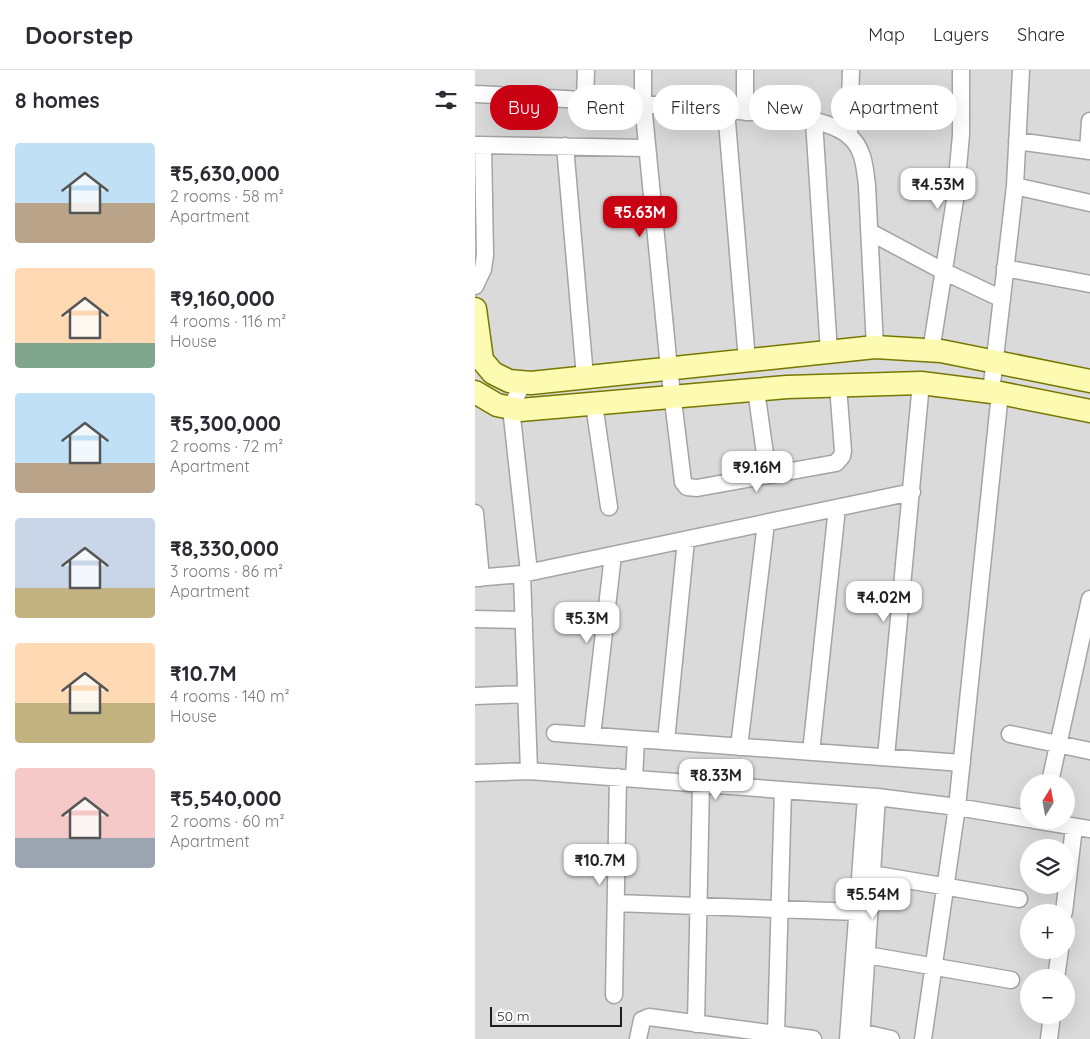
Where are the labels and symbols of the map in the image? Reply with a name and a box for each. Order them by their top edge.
pin: ₹4.53M [897,168,979,210]
pin: ₹5.63M [599,196,681,238]
pin: ₹9.16M [716,450,798,493]
pin: ₹4.02M [843,580,925,623]
pin: ₹5.3M [552,602,622,644]
pin: ₹8.33M [675,758,757,801]
north arrow [1020,774,1075,829]
pin: ₹10.7M [559,844,641,886]
pin: ₹5.54M [832,878,914,920]
scale bar [490,1004,623,1027]

